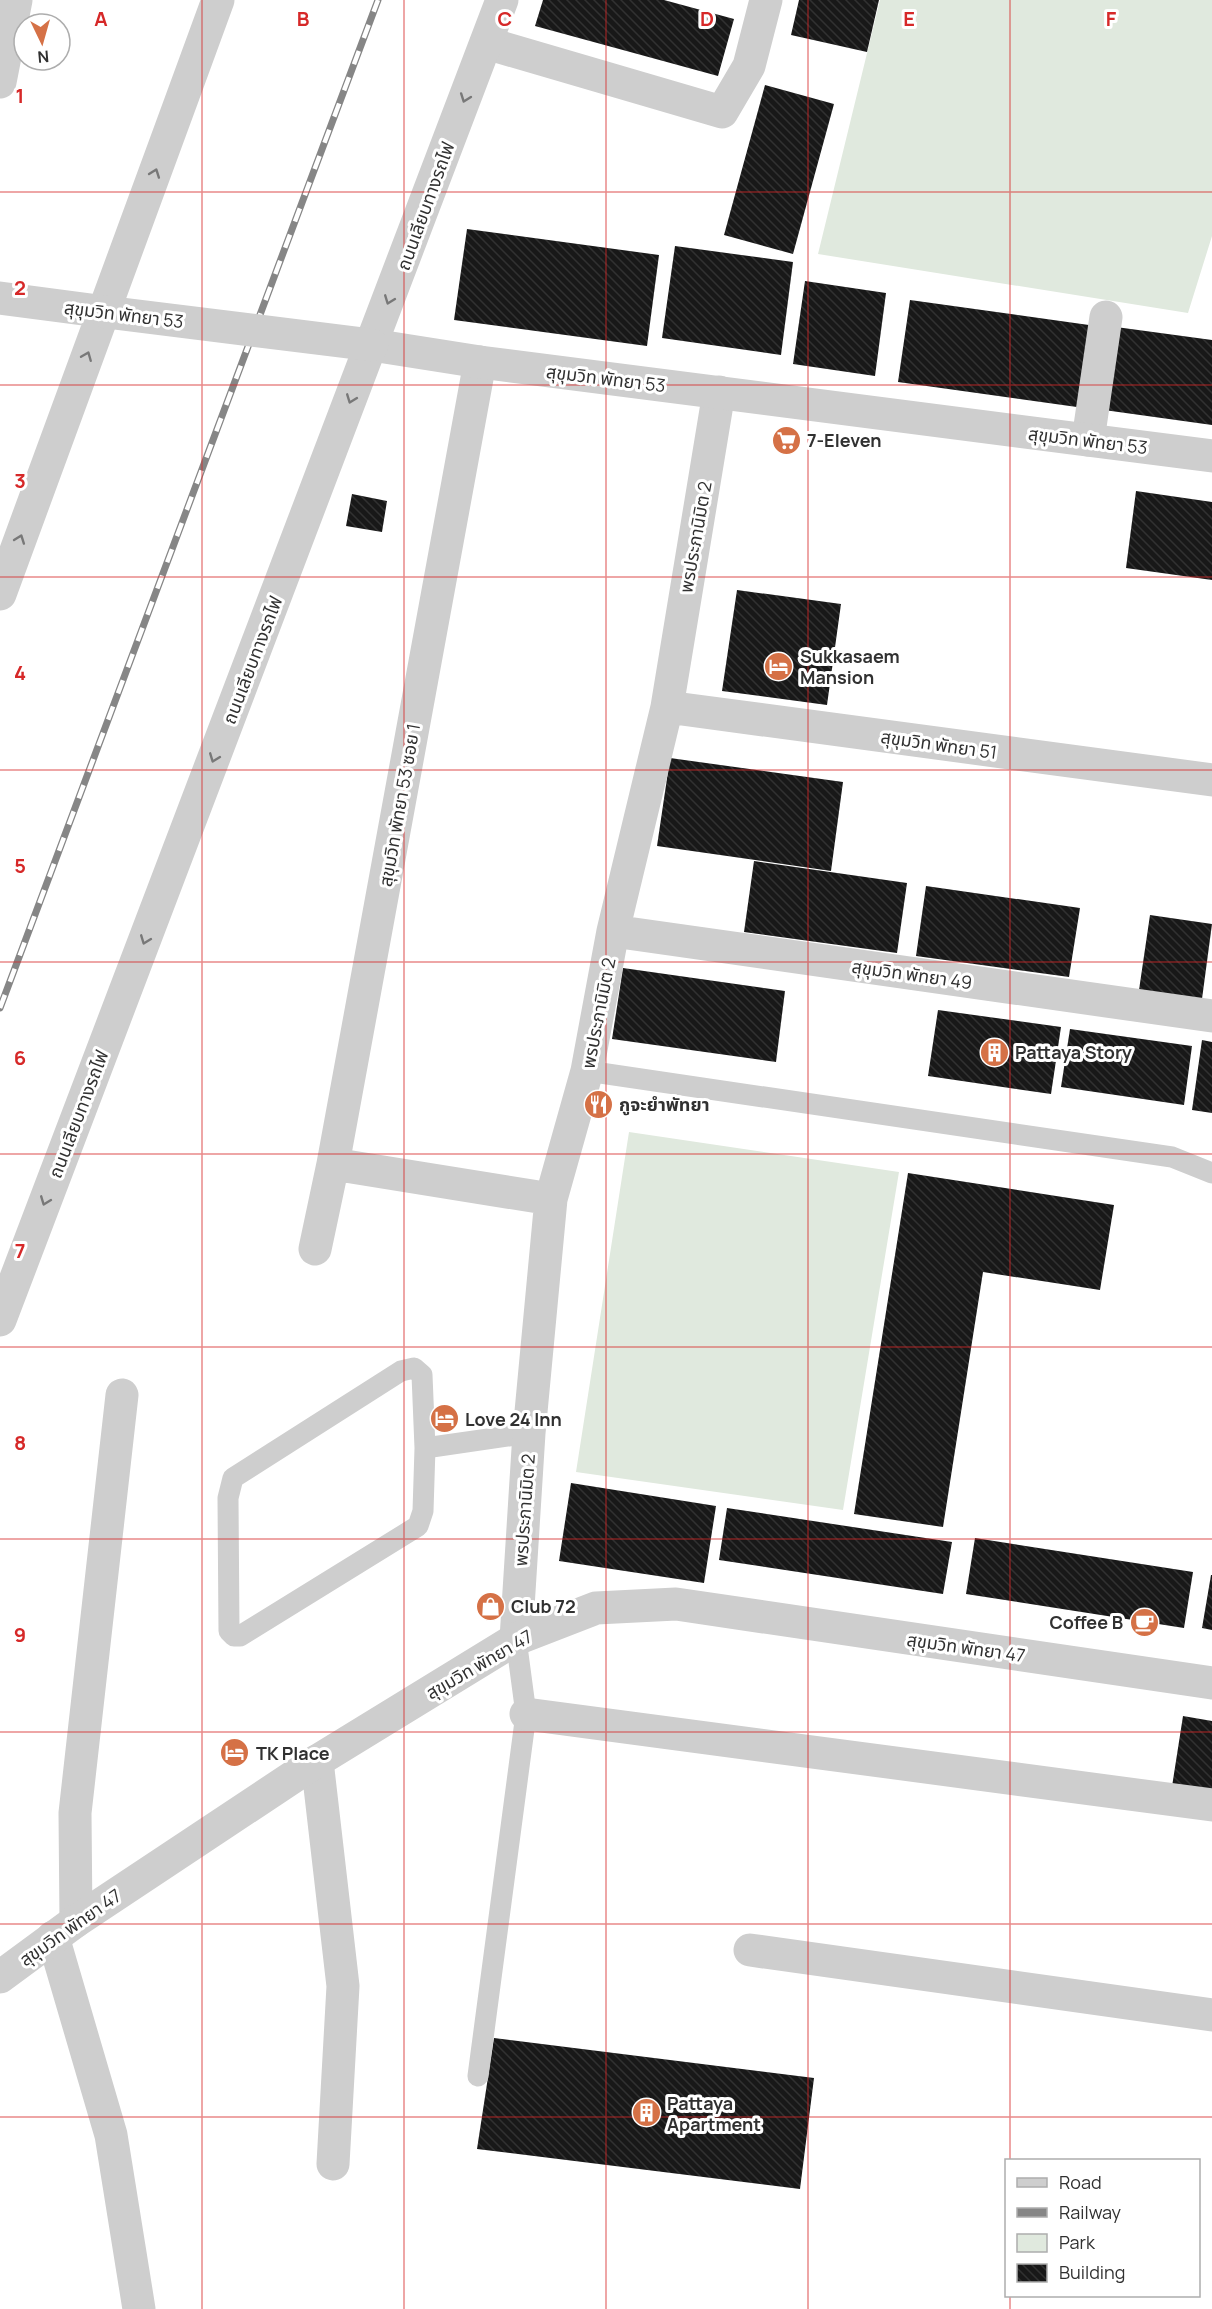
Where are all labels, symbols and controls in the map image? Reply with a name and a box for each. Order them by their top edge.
text: A [94,5,108,32]
text: B [297,5,310,32]
text: C [498,5,512,32]
text: D [700,5,714,32]
text: E [903,5,915,32]
text: F [1106,5,1117,32]
north arrow [12,12,72,72]
text: N [37,45,50,68]
text: 1 [16,82,24,109]
one-way arrow [460,92,472,103]
street label: ถนนเลียบทางรถไฟ [391,139,459,273]
one-way arrow [148,168,161,179]
text: 2 [14,274,26,301]
one-way arrow [384,294,397,305]
street label: สุขุมวิท พัทยา 53 [63,295,185,333]
one-way arrow [80,351,92,362]
street label: สุขุมวิท พัทยา 53 [545,359,667,397]
one-way arrow [346,393,358,404]
street label: สุขุมวิท พัทยา 53 [1027,421,1149,459]
supermarket icon: 7-Eleven [770,424,802,456]
place label: 7-Eleven [807,428,882,452]
text: 3 [14,467,26,494]
street label: พรประภานิมิต 2 [673,479,717,595]
one-way arrow [12,534,25,545]
street label: ถนนเลียบทางรถไฟ [217,593,287,727]
place label: Sukkasaem Mansion [800,644,900,689]
hotel icon: Sukkasaem Mansion [763,650,795,682]
text: 4 [14,659,26,686]
street label: สุขุมวิท พัทยา 53 ซอย 1 [373,722,425,888]
street label: สุขุมวิท พัทยา 51 [879,724,999,764]
one-way arrow [209,752,222,763]
text: 5 [14,852,26,879]
one-way arrow [139,935,152,945]
street label: สุขุมวิท พัทยา 49 [850,954,974,994]
street label: พรประภานิมิต 2 [575,955,621,1071]
building icon: Pattaya Story [978,1036,1010,1068]
place label: Pattaya Story [1015,1040,1132,1064]
text: 6 [14,1044,26,1071]
street label: ถนนเลียบทางรถไฟ [43,1047,113,1181]
restaurant icon: กูจะยำพัทยา [582,1088,614,1120]
place label: กูจะยำพัทยา [619,1092,709,1116]
one-way arrow [40,1195,52,1206]
text: 7 [15,1237,25,1264]
hotel icon: Love 24 Inn [428,1403,460,1435]
place label: Love 24 Inn [465,1407,562,1431]
text: 8 [14,1429,26,1456]
street label: พรประภานิมิต 2 [508,1453,540,1567]
shop icon: Club 72 [474,1590,506,1622]
place label: Club 72 [511,1594,576,1618]
cafe icon: Coffee B [1128,1606,1160,1638]
place label: Coffee B [1049,1610,1123,1634]
text: 9 [14,1621,26,1648]
street label: สุขุมวิท พัทยา 47 [421,1624,537,1704]
street label: สุขุมวิท พัทยา 47 [905,1627,1027,1667]
hotel icon: TK Place [219,1737,251,1769]
place label: TK Place [256,1741,330,1765]
street label: สุขุมวิท พัทยา 47 [14,1883,126,1971]
place label: Pattaya Apartment [667,2091,761,2136]
building icon: Pattaya Apartment [630,2097,662,2129]
legend [1005,2159,1200,2297]
text: Road [1059,2170,1102,2194]
text: Railway [1059,2200,1121,2224]
text: Park [1059,2230,1096,2254]
text: Building [1059,2260,1125,2284]

